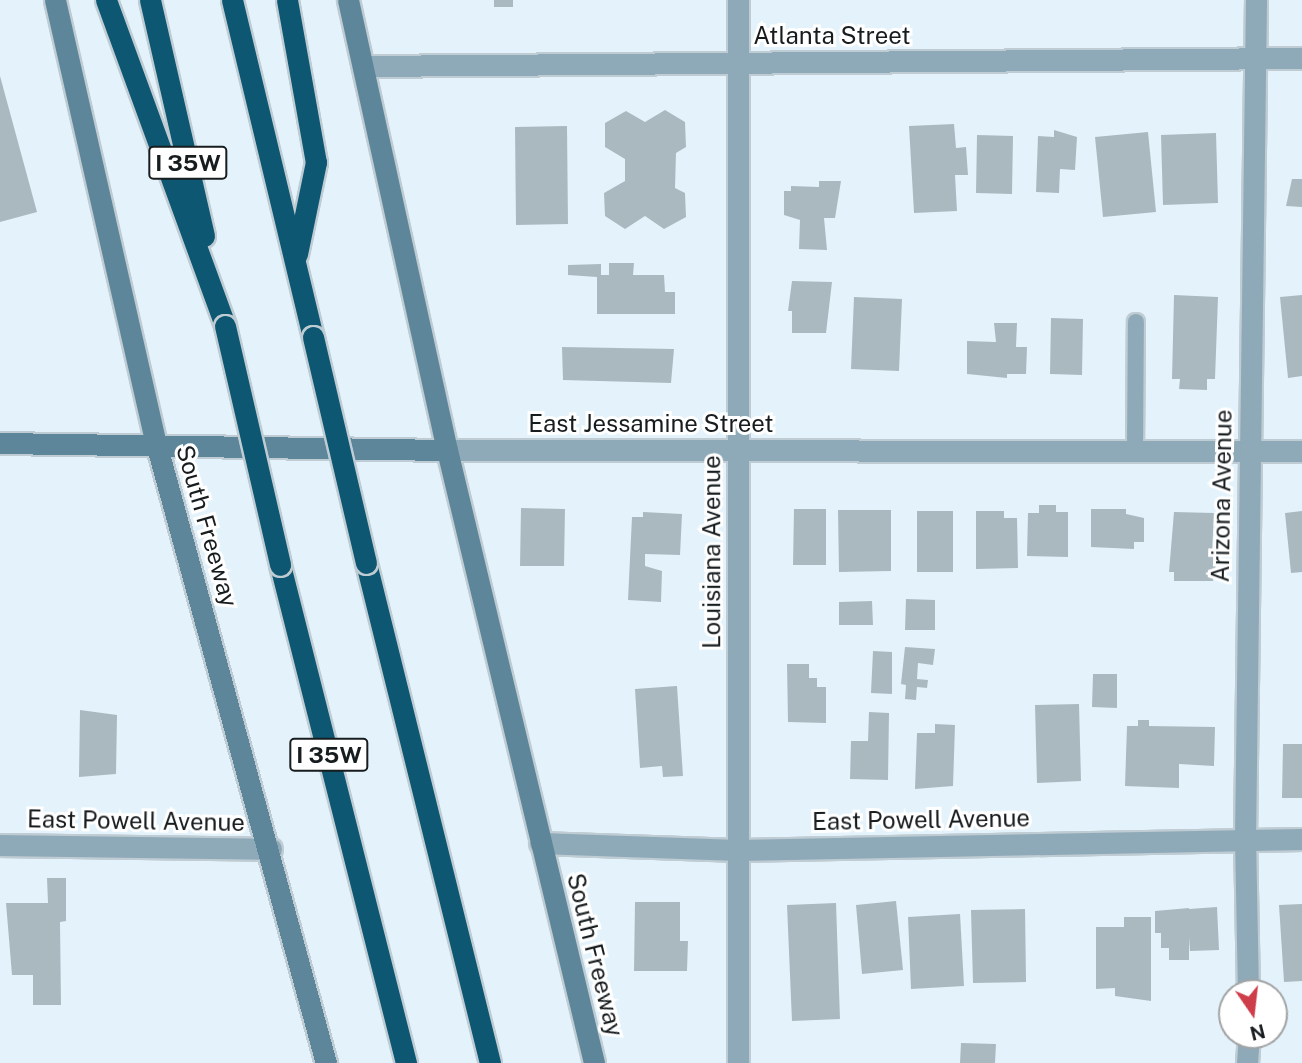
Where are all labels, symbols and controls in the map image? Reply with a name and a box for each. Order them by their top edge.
street label: Atlanta Street [753,22,911,50]
road number: I 35W [148,144,228,182]
street label: Arizona Avenue [1206,409,1238,583]
street label: East Jessamine Street [528,410,774,438]
street label: South Freeway [170,442,244,610]
street label: Louisiana Avenue [698,455,726,649]
road number: I 35W [289,736,369,775]
street label: East Powell Avenue [812,804,1030,836]
street label: East Powell Avenue [27,805,245,837]
street label: South Freeway [561,870,629,1040]
north arrow [1218,979,1288,1049]
text: N [1248,1020,1267,1045]

